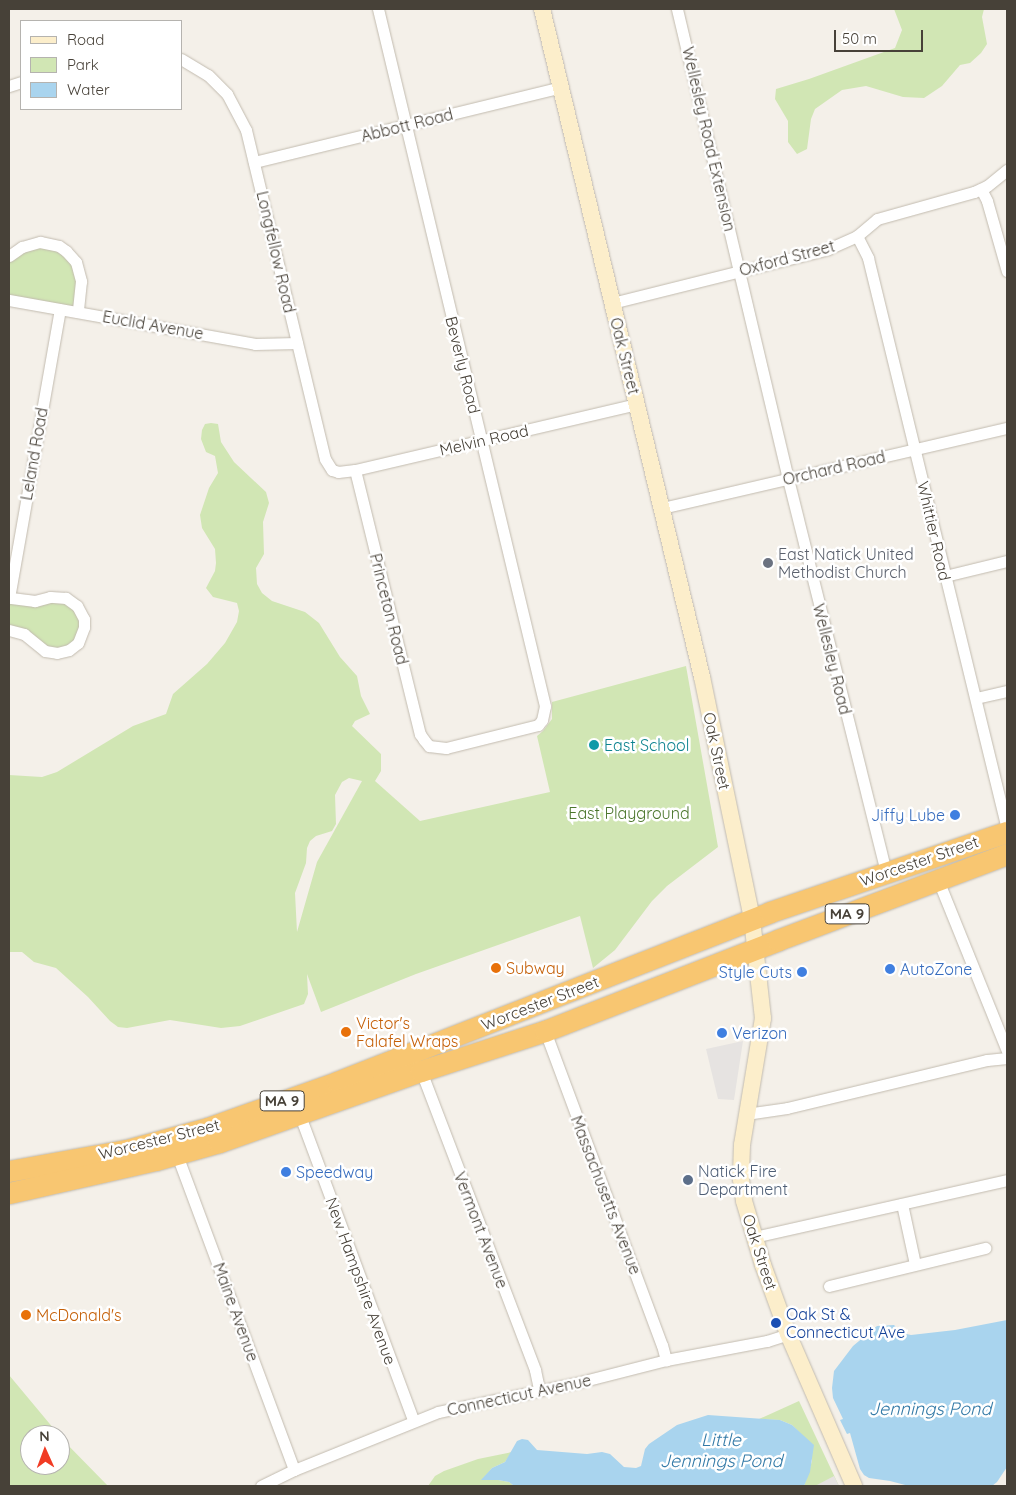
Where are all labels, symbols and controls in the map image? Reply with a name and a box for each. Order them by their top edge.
legend [20,20,182,110]
scale bar [836,20,925,52]
text: 50 m [842,29,877,48]
text: Road [67,30,104,49]
street label: Wellesley Road Extension [678,45,740,233]
text: Park [67,55,99,74]
text: Water [67,80,110,99]
street label: Abbott Road [359,104,455,146]
street label: Longfellow Road [253,189,299,315]
street label: Oxford Street [737,236,837,280]
street label: Euclid Avenue [101,307,205,343]
street label: Beverly Road [442,314,484,416]
street label: Oak Street [606,316,644,396]
street label: Leland Road [16,406,52,502]
street label: Melvin Road [438,420,530,460]
street label: Orchard Road [781,447,887,489]
street label: Whittier Road [913,479,955,583]
place label: East Natick United Methodist Church [778,544,914,582]
street label: Princeton Road [366,551,412,667]
marker: East Natick United Methodist Church [762,557,774,569]
street label: Wellesley Road [809,602,855,716]
street label: Oak Street [699,711,735,791]
place label: East School [604,735,689,755]
marker: East School [588,739,600,751]
park label: East Playground [568,803,690,823]
place label: Jiffy Lube [871,805,945,825]
marker: Jiffy Lube [949,809,961,821]
street label: Worcester Street [857,832,981,890]
road number: MA 9 [824,902,870,926]
place label: Subway [506,958,565,978]
place label: AutoZone [900,959,972,979]
marker: Subway [490,962,502,974]
place label: Style Cuts [719,962,792,982]
marker: AutoZone [884,963,896,975]
marker: Style Cuts [796,966,808,978]
street label: Worcester Street [479,972,601,1034]
place label: Victor's Falafel Wraps [356,1013,458,1051]
place label: Verizon [732,1023,787,1043]
marker: Victor's Falafel Wraps [340,1026,352,1038]
marker: Verizon [716,1027,728,1039]
road number: MA 9 [260,1088,304,1114]
street label: Massachusetts Avenue [567,1113,645,1277]
street label: Worcester Street [96,1115,222,1163]
place label: Natick Fire Department [698,1161,788,1199]
place label: Speedway [296,1162,373,1182]
marker: Speedway [280,1166,292,1178]
street label: Vermont Avenue [450,1169,512,1291]
marker: Natick Fire Department [682,1174,694,1186]
street label: New Hampshire Avenue [322,1195,400,1367]
street label: Oak Street [739,1212,781,1292]
street label: Maine Avenue [209,1260,263,1364]
place label: Oak St & Connecticut Ave [786,1304,905,1342]
place label: McDonald's [36,1305,122,1325]
marker: McDonald's [20,1309,32,1321]
marker: Oak St & Connecticut Ave [770,1317,782,1329]
street label: Connecticut Avenue [445,1370,593,1420]
water label: Jennings Pond [869,1398,991,1420]
north arrow [20,1425,70,1475]
text: N [39,1427,50,1445]
water label: Little Jennings Pond [660,1430,782,1472]

